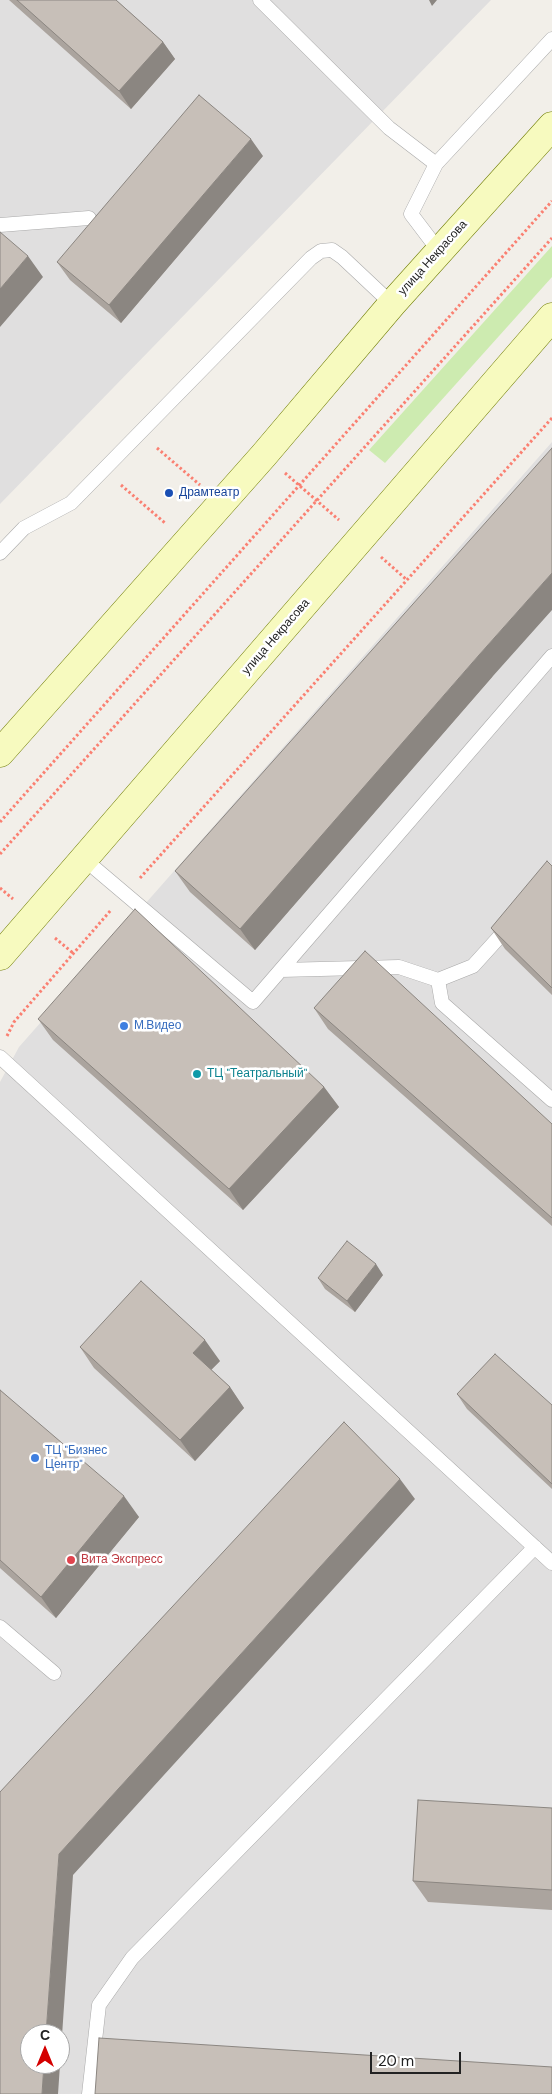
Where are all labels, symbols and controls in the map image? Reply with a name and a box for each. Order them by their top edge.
street label: улица Некрасова [396,218,470,298]
place label: Драмтеатр [179,486,239,500]
marker: Драмтеатр [163,487,175,499]
street label: улица Некрасова [239,596,313,678]
place label: М.Видео [134,1019,181,1033]
marker: М.Видео [118,1020,130,1032]
place label: ТЦ "Театральный" [207,1067,307,1081]
marker: ТЦ "Театральный" [191,1068,203,1080]
place label: ТЦ "Бизнес Центр" [45,1444,107,1472]
marker: ТЦ "Бизнес Центр" [29,1452,41,1464]
place label: Вита Экспресс [81,1553,163,1567]
marker: Вита Экспресс [65,1554,77,1566]
north arrow [20,2024,70,2074]
text: С [40,2026,50,2044]
scale bar [372,2042,463,2074]
text: 20 m [378,2051,414,2071]

